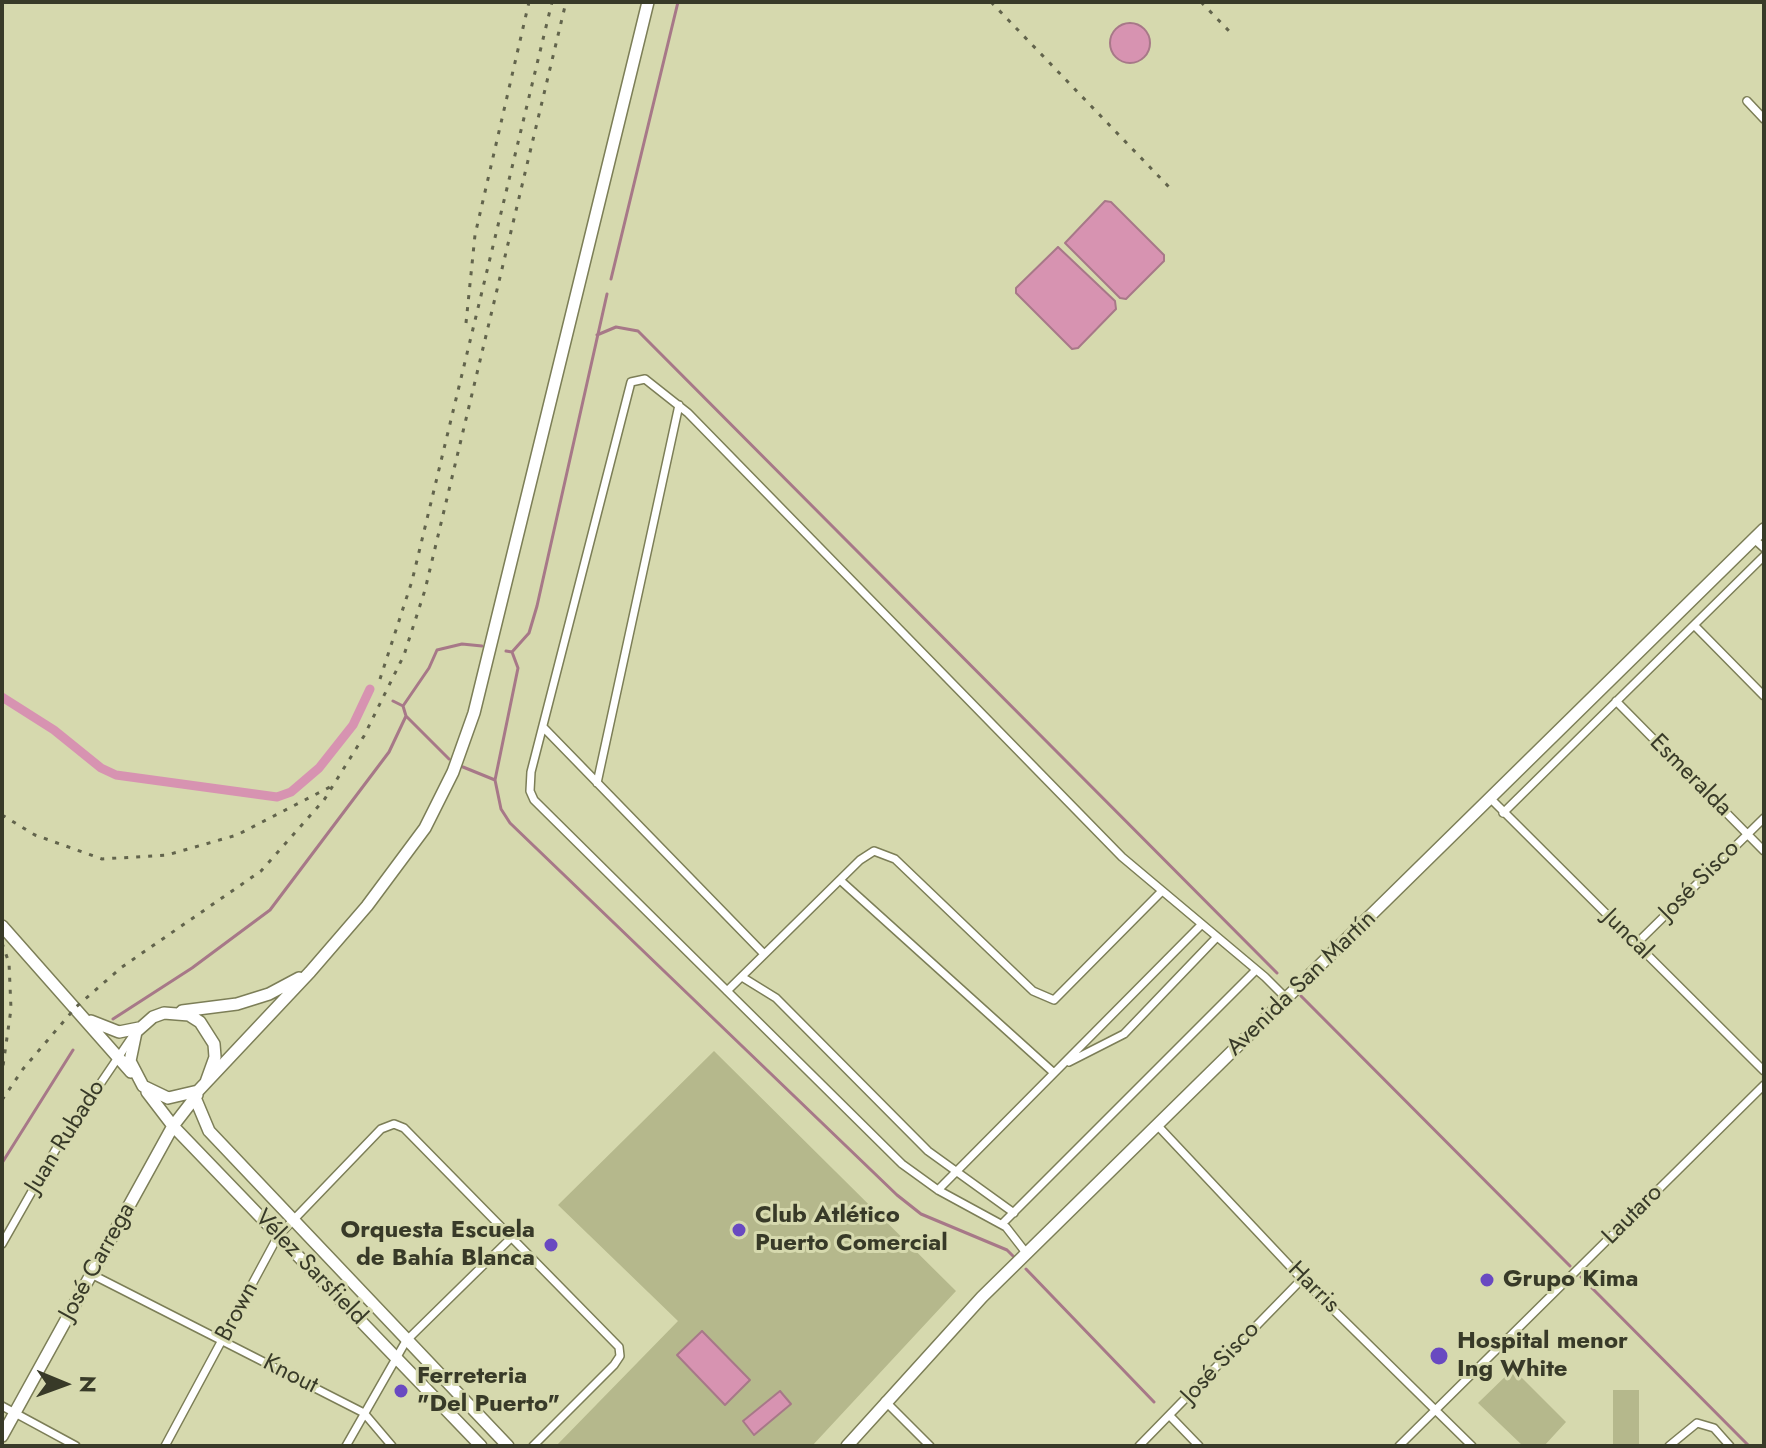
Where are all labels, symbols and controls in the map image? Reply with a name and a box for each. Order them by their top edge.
street label: Esmeralda [1643,729,1737,823]
street label: José Sisco [1654,835,1746,927]
street label: Juncal [1596,904,1658,966]
street label: Avenida San Martín [1221,905,1383,1063]
street label: Juan Rubado [20,1075,112,1199]
street label: Lautaro [1597,1179,1669,1251]
street label: José Carrega [54,1198,142,1326]
place label: Club Atlético Puerto Comercial [755,1202,948,1258]
street label: Vélez Sarsfield [248,1204,372,1332]
place label: Orquesta Escuela de Bahía Blanca [340,1217,535,1273]
marker: Club Atlético Puerto Comercial [730,1221,748,1239]
marker: Orquesta Escuela de Bahía Blanca [542,1236,560,1254]
street label: Harris [1281,1256,1345,1320]
place label: Grupo Kima [1503,1266,1638,1294]
marker: Grupo Kima [1478,1271,1496,1289]
street label: Brown [211,1277,265,1347]
street label: José Sisco [1176,1316,1266,1410]
place label: Hospital menor Ing White [1457,1328,1628,1384]
north arrow [24,1344,104,1424]
marker: Hospital menor Ing White [1428,1345,1450,1367]
street label: Knout [258,1349,322,1401]
place label: Ferreteria "Del Puerto" [417,1363,560,1419]
text: N [72,1375,104,1393]
marker: Ferreteria "Del Puerto" [392,1382,410,1400]

